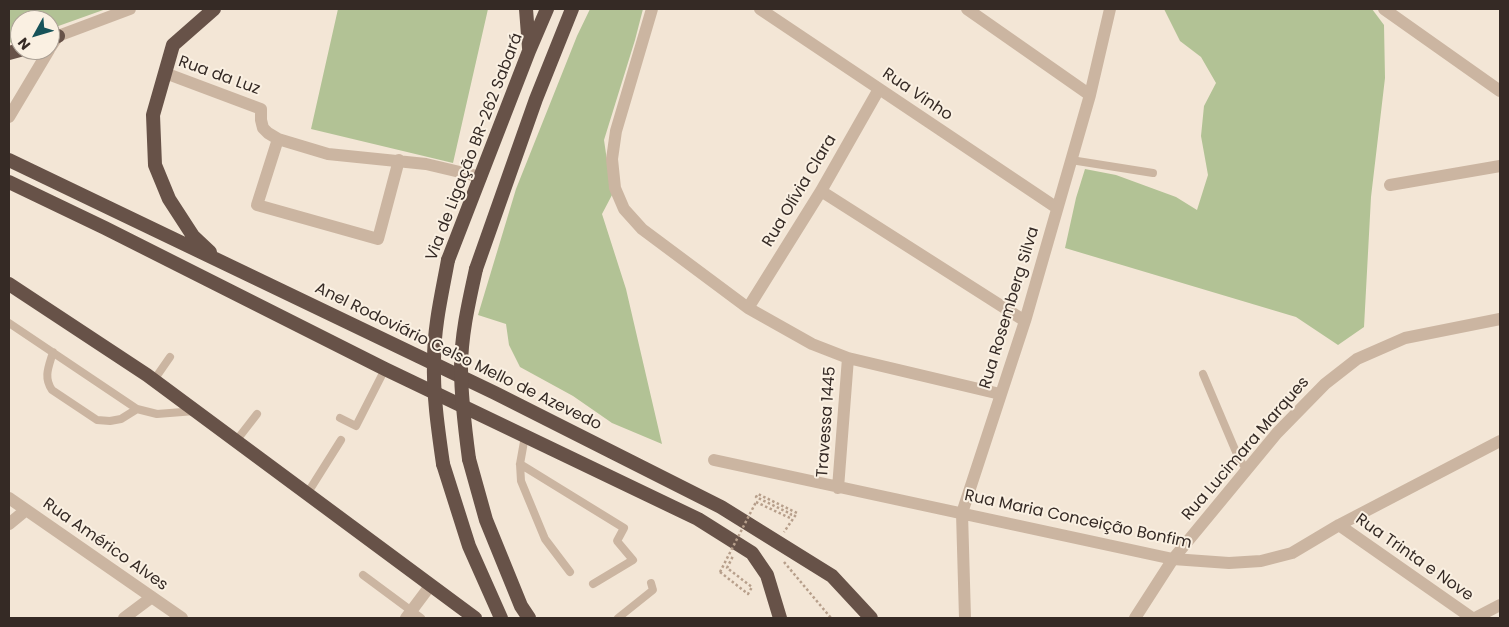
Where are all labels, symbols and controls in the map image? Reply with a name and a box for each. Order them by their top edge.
north arrow [10,10,60,60]
street label: Via de Ligação BR-262 Sabará [423,31,527,263]
text: N [13,33,35,54]
street label: Rua da Luz [176,52,262,100]
street label: Rua Vinho [878,65,956,125]
street label: Rua Olívia Clara [759,131,841,251]
street label: Rua Rosemberg Silva [976,225,1044,391]
street label: Anel Rodoviário Celso Mello de Azevedo [312,279,604,435]
street label: Travessa 1445 [814,366,840,478]
street label: Rua Lucimara Marques [1178,373,1314,525]
street label: Rua Maria Conceição Bonfim [963,486,1193,554]
street label: Rua Américo Alves [39,495,171,595]
street label: Rua Trinta e Nove [1351,510,1477,606]

